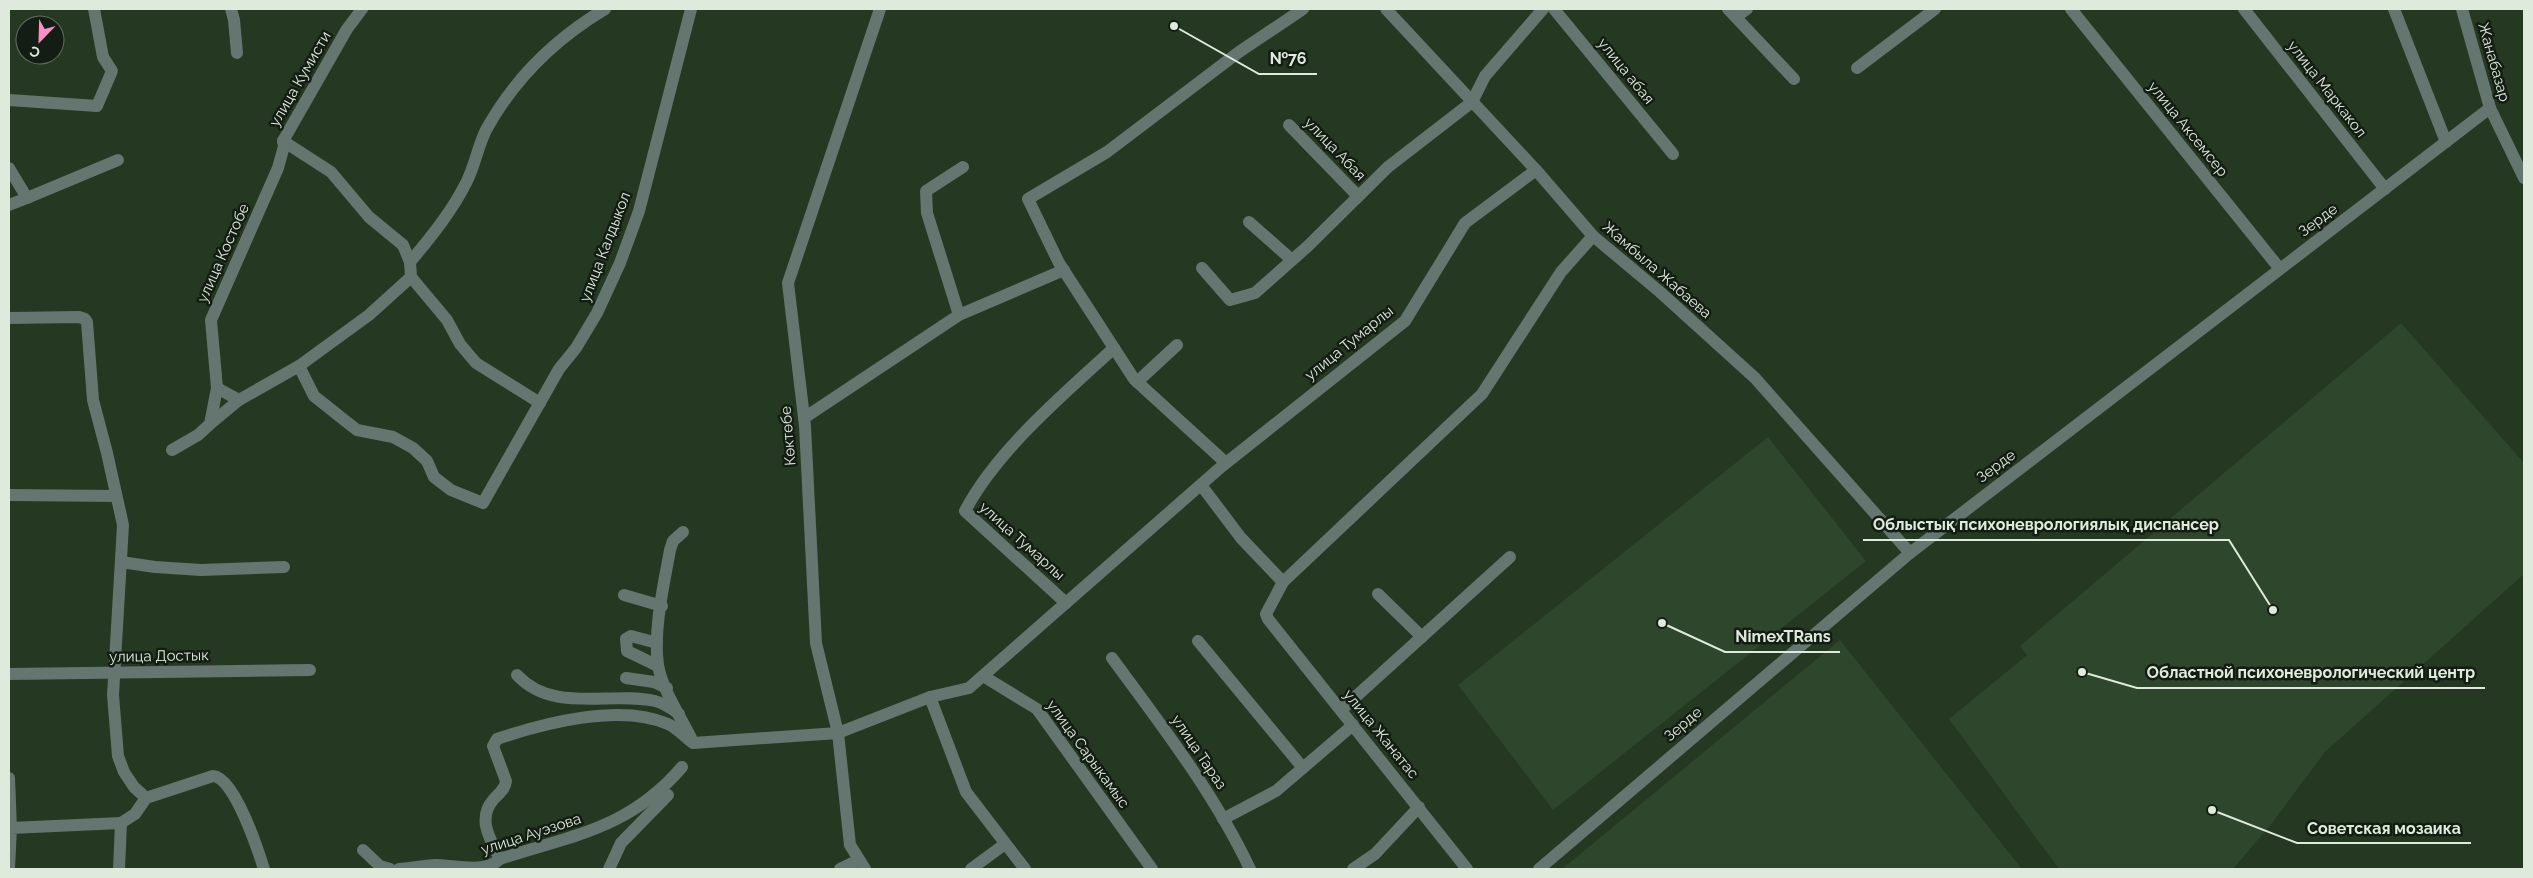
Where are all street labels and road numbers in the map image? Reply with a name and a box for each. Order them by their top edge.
street label: Жанабазар [2474,20,2514,104]
street label: улица Кумисти [265,28,335,130]
street label: улица абая [1594,34,1658,108]
street label: улица Маркакол [2284,37,2370,141]
street label: улица Аксемсер [2144,78,2232,180]
street label: улица Абая [1300,114,1370,184]
street label: улица Калдыкол [576,190,634,304]
street label: Зерде [2295,200,2341,240]
street label: улица Костобе [193,201,253,305]
street label: Жамбыла Жабаева [1599,218,1715,322]
street label: улица Тумарлы [1301,302,1397,384]
street label: Көктөбе [776,405,800,467]
street label: Зерде [1973,446,2019,486]
street label: улица Тумарлы [976,498,1068,584]
street label: улица Достык [109,646,209,666]
street label: улица Жанатас [1340,686,1422,782]
street label: улица Сарыкамыс [1043,697,1133,811]
street label: Зерде [1661,703,1706,745]
street label: улица Тараз [1168,711,1231,793]
street label: улица Ауэзова [479,809,583,859]

